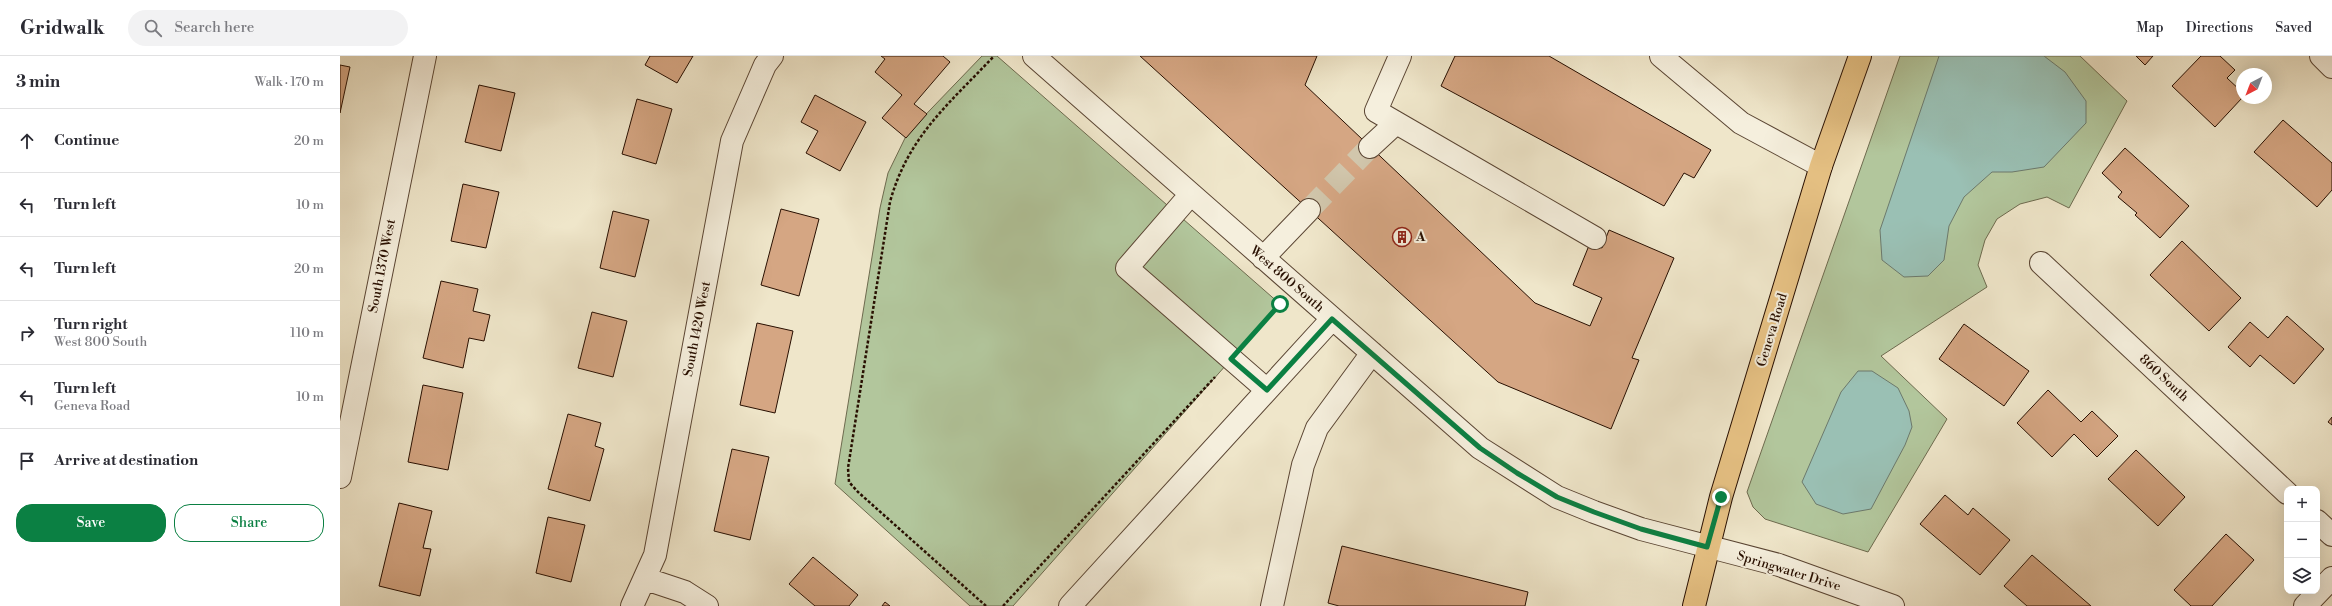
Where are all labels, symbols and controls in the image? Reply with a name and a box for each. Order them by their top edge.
search box [128,10,408,46]
text: Gridwalk [20,16,104,40]
icon: search [142,17,164,39]
text: Search here [174,18,254,37]
text: Map [2136,19,2164,37]
text: Directions [2186,19,2253,37]
text: Saved [2275,19,2312,37]
north arrow [2236,68,2272,104]
text: 3 min [16,71,60,93]
text: Walk · 170 m [254,74,324,90]
icon: ahead [16,130,38,152]
text: Continue [54,131,119,150]
text: 20 m [294,133,324,149]
icon: left [16,194,38,216]
text: Turn left [54,195,116,214]
text: 10 m [296,197,324,213]
street label: South 1370 West [365,217,399,314]
building icon: A [1391,226,1413,248]
place label: A [1415,229,1426,245]
street label: West 800 South [1246,242,1328,316]
icon: left [16,258,38,280]
text: Turn left [54,259,116,278]
text: 20 m [294,261,324,277]
street label: South 1420 West [680,280,714,378]
street label: Geneva Road [1753,291,1791,369]
route start [1271,295,1289,313]
text: Turn right [54,315,128,334]
icon: right [16,322,38,344]
text: 110 m [290,325,324,341]
text: West 800 South [54,334,147,350]
street label: 860 South [2136,351,2192,405]
text: Turn left [54,379,116,398]
icon: left [16,386,38,408]
text: 10 m [296,389,324,405]
text: Geneva Road [54,398,130,414]
icon: arrive [16,450,38,472]
text: Arrive at destination [54,451,198,470]
map controls [2284,486,2320,594]
button: + [2284,486,2320,522]
route end [1712,488,1730,506]
button: Save [16,504,166,542]
button: Share [174,504,324,542]
button: − [2284,522,2320,558]
street label: Springwater Drive [1735,548,1843,595]
button: layers [2284,558,2320,594]

